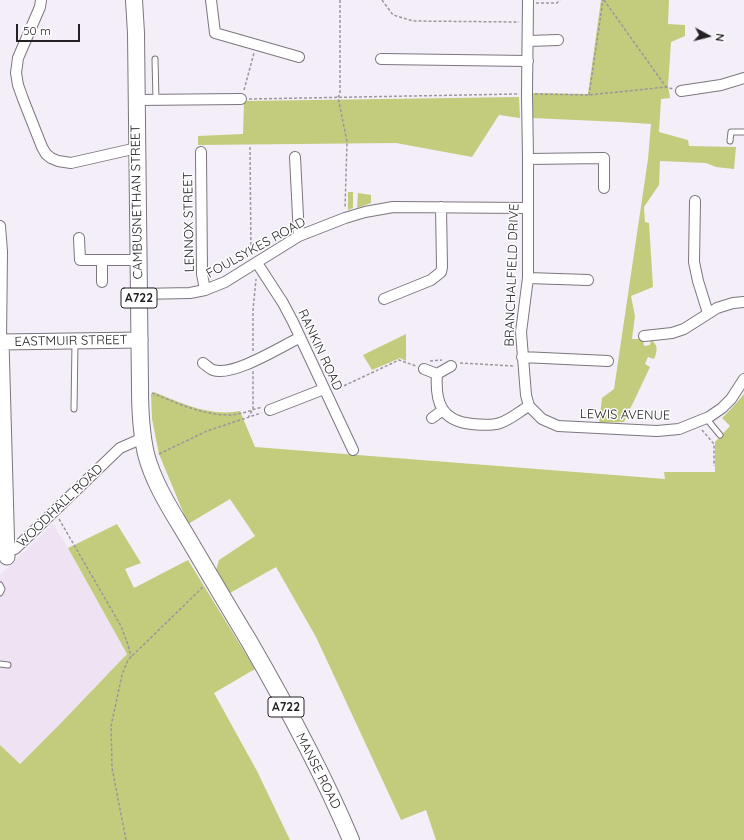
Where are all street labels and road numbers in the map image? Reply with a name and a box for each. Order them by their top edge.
street label: CAMBUSNETHAN STREET [128,125,146,279]
street label: LENNOX STREET [180,172,198,272]
street label: BRANCHALFIELD DRIVE [502,203,522,347]
street label: FOULSYKES ROAD [204,214,308,282]
road number: A722 [121,288,157,308]
street label: RANKIN ROAD [294,307,346,393]
street label: EASTMUIR STREET [14,332,128,350]
street label: LEWIS AVENUE [580,406,670,424]
street label: WOODHALL ROAD [14,461,106,551]
road number: A722 [268,697,304,717]
street label: MANSE ROAD [292,730,344,812]

